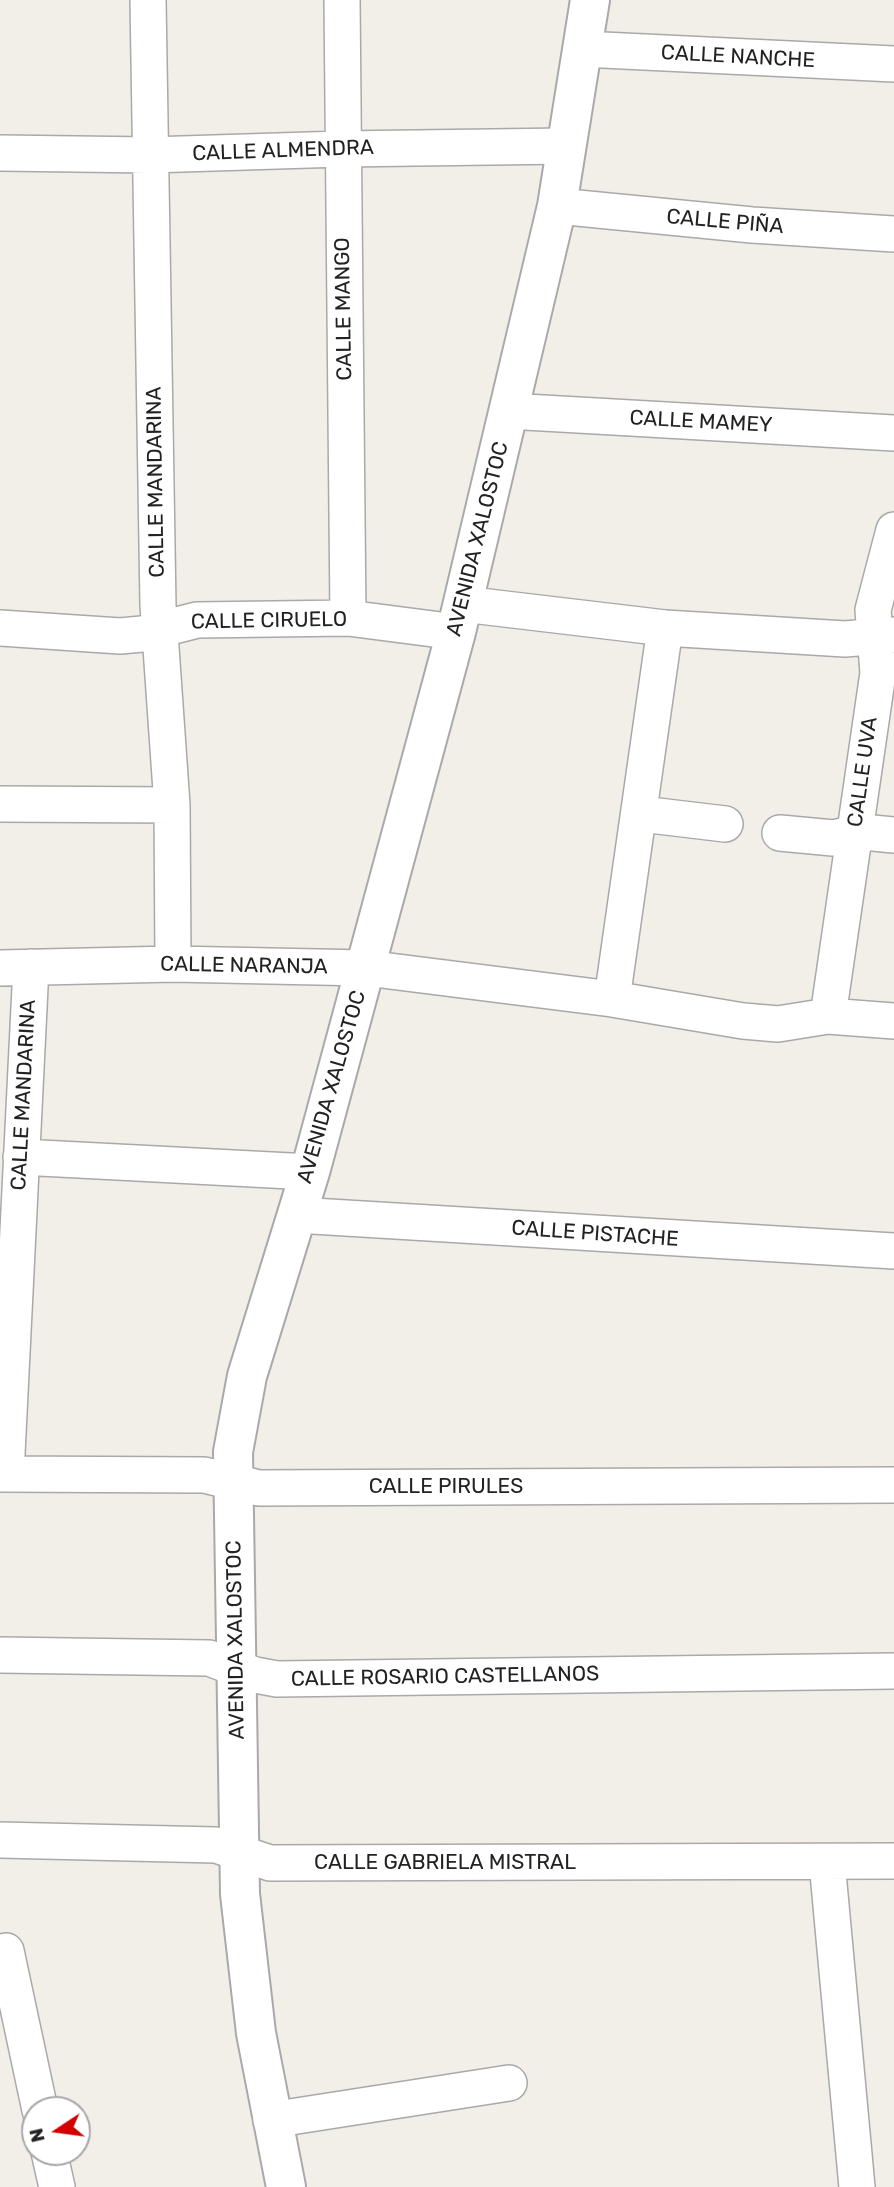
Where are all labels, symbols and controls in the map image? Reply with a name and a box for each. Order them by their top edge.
street label: CALLE NANCHE [660,40,816,74]
street label: CALLE ALMENDRA [192,135,374,167]
street label: CALLE PIÑA [665,204,785,240]
street label: CALLE MANGO [330,237,358,381]
street label: CALLE MANDARINA [142,386,170,578]
street label: CALLE MAMEY [629,406,773,438]
street label: AVENIDA XALOSTOC [442,439,514,639]
street label: CALLE CIRUELO [191,607,347,635]
street label: CALLE UVA [843,715,883,829]
street label: CALLE NARANJA [160,952,328,980]
street label: AVENIDA XALOSTOC [292,988,372,1186]
street label: CALLE MANDARINA [6,999,42,1191]
street label: CALLE PISTACHE [510,1216,680,1252]
street label: CALLE PIRULES [369,1474,523,1500]
street label: AVENIDA XALOSTOC [222,1540,250,1740]
street label: CALLE ROSARIO CASTELLANOS [291,1662,599,1692]
street label: CALLE GABRIELA MISTRAL [314,1850,576,1876]
north arrow [21,2096,91,2166]
text: N [24,2126,50,2145]

